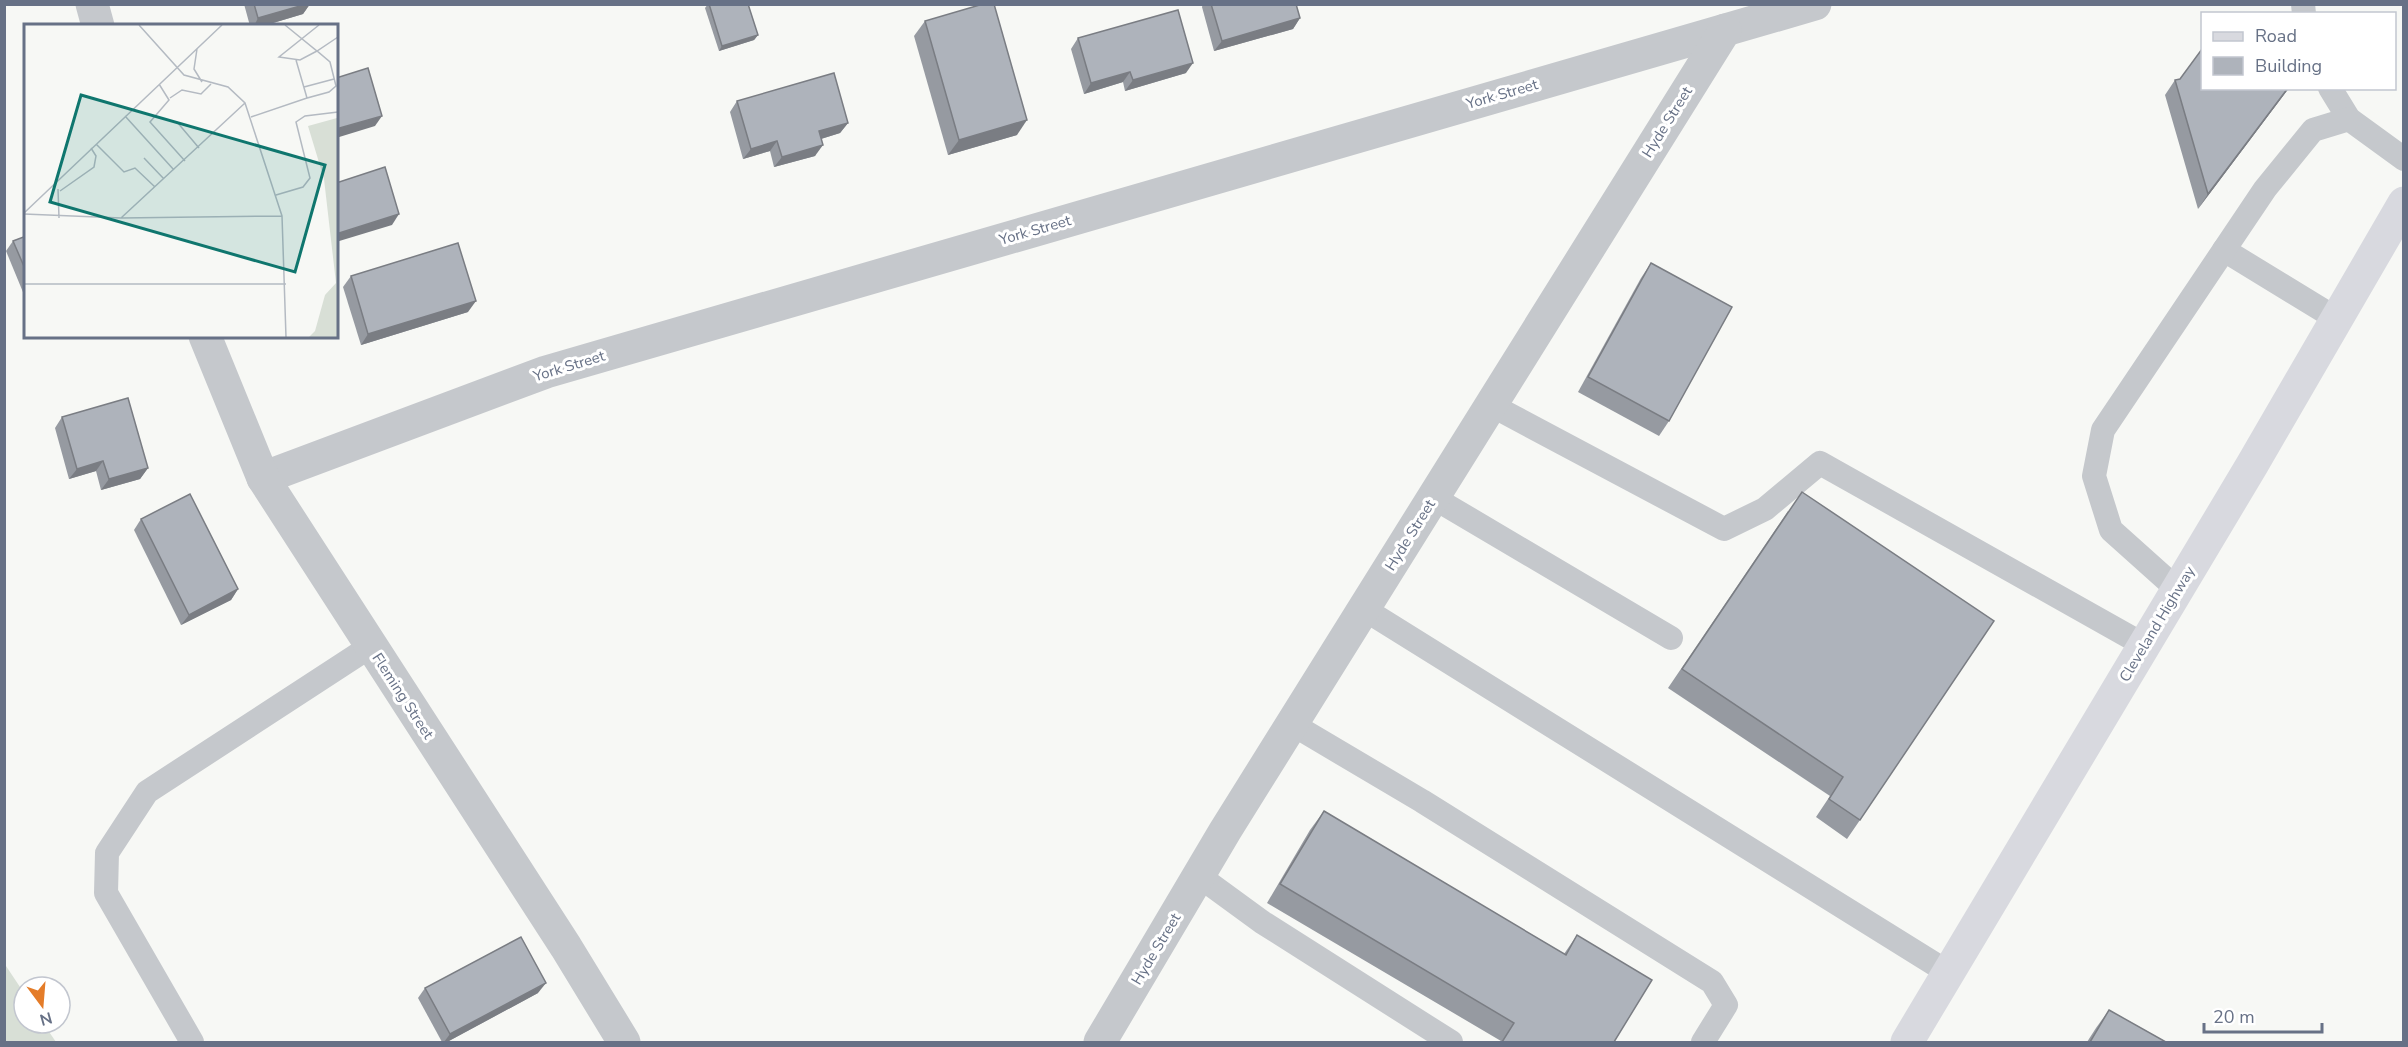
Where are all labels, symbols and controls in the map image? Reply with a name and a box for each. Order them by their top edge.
legend [2201,12,2396,90]
inset map [24,24,338,338]
text: Road [2255,24,2297,48]
text: Building [2255,54,2322,78]
street label: York Street [1463,74,1541,114]
street label: Hyde Street [1637,82,1697,161]
street label: York Street [996,210,1074,250]
street label: York Street [530,345,608,387]
street label: Hyde Street [1380,495,1440,574]
street label: Cleveland Highway [2115,562,2200,686]
street label: Fleming Street [368,649,439,744]
street label: Hyde Street [1127,909,1186,989]
north arrow [12,975,72,1035]
scale bar [2204,996,2322,1034]
text: 20 m [2213,1005,2255,1029]
text: N [37,1006,55,1031]

